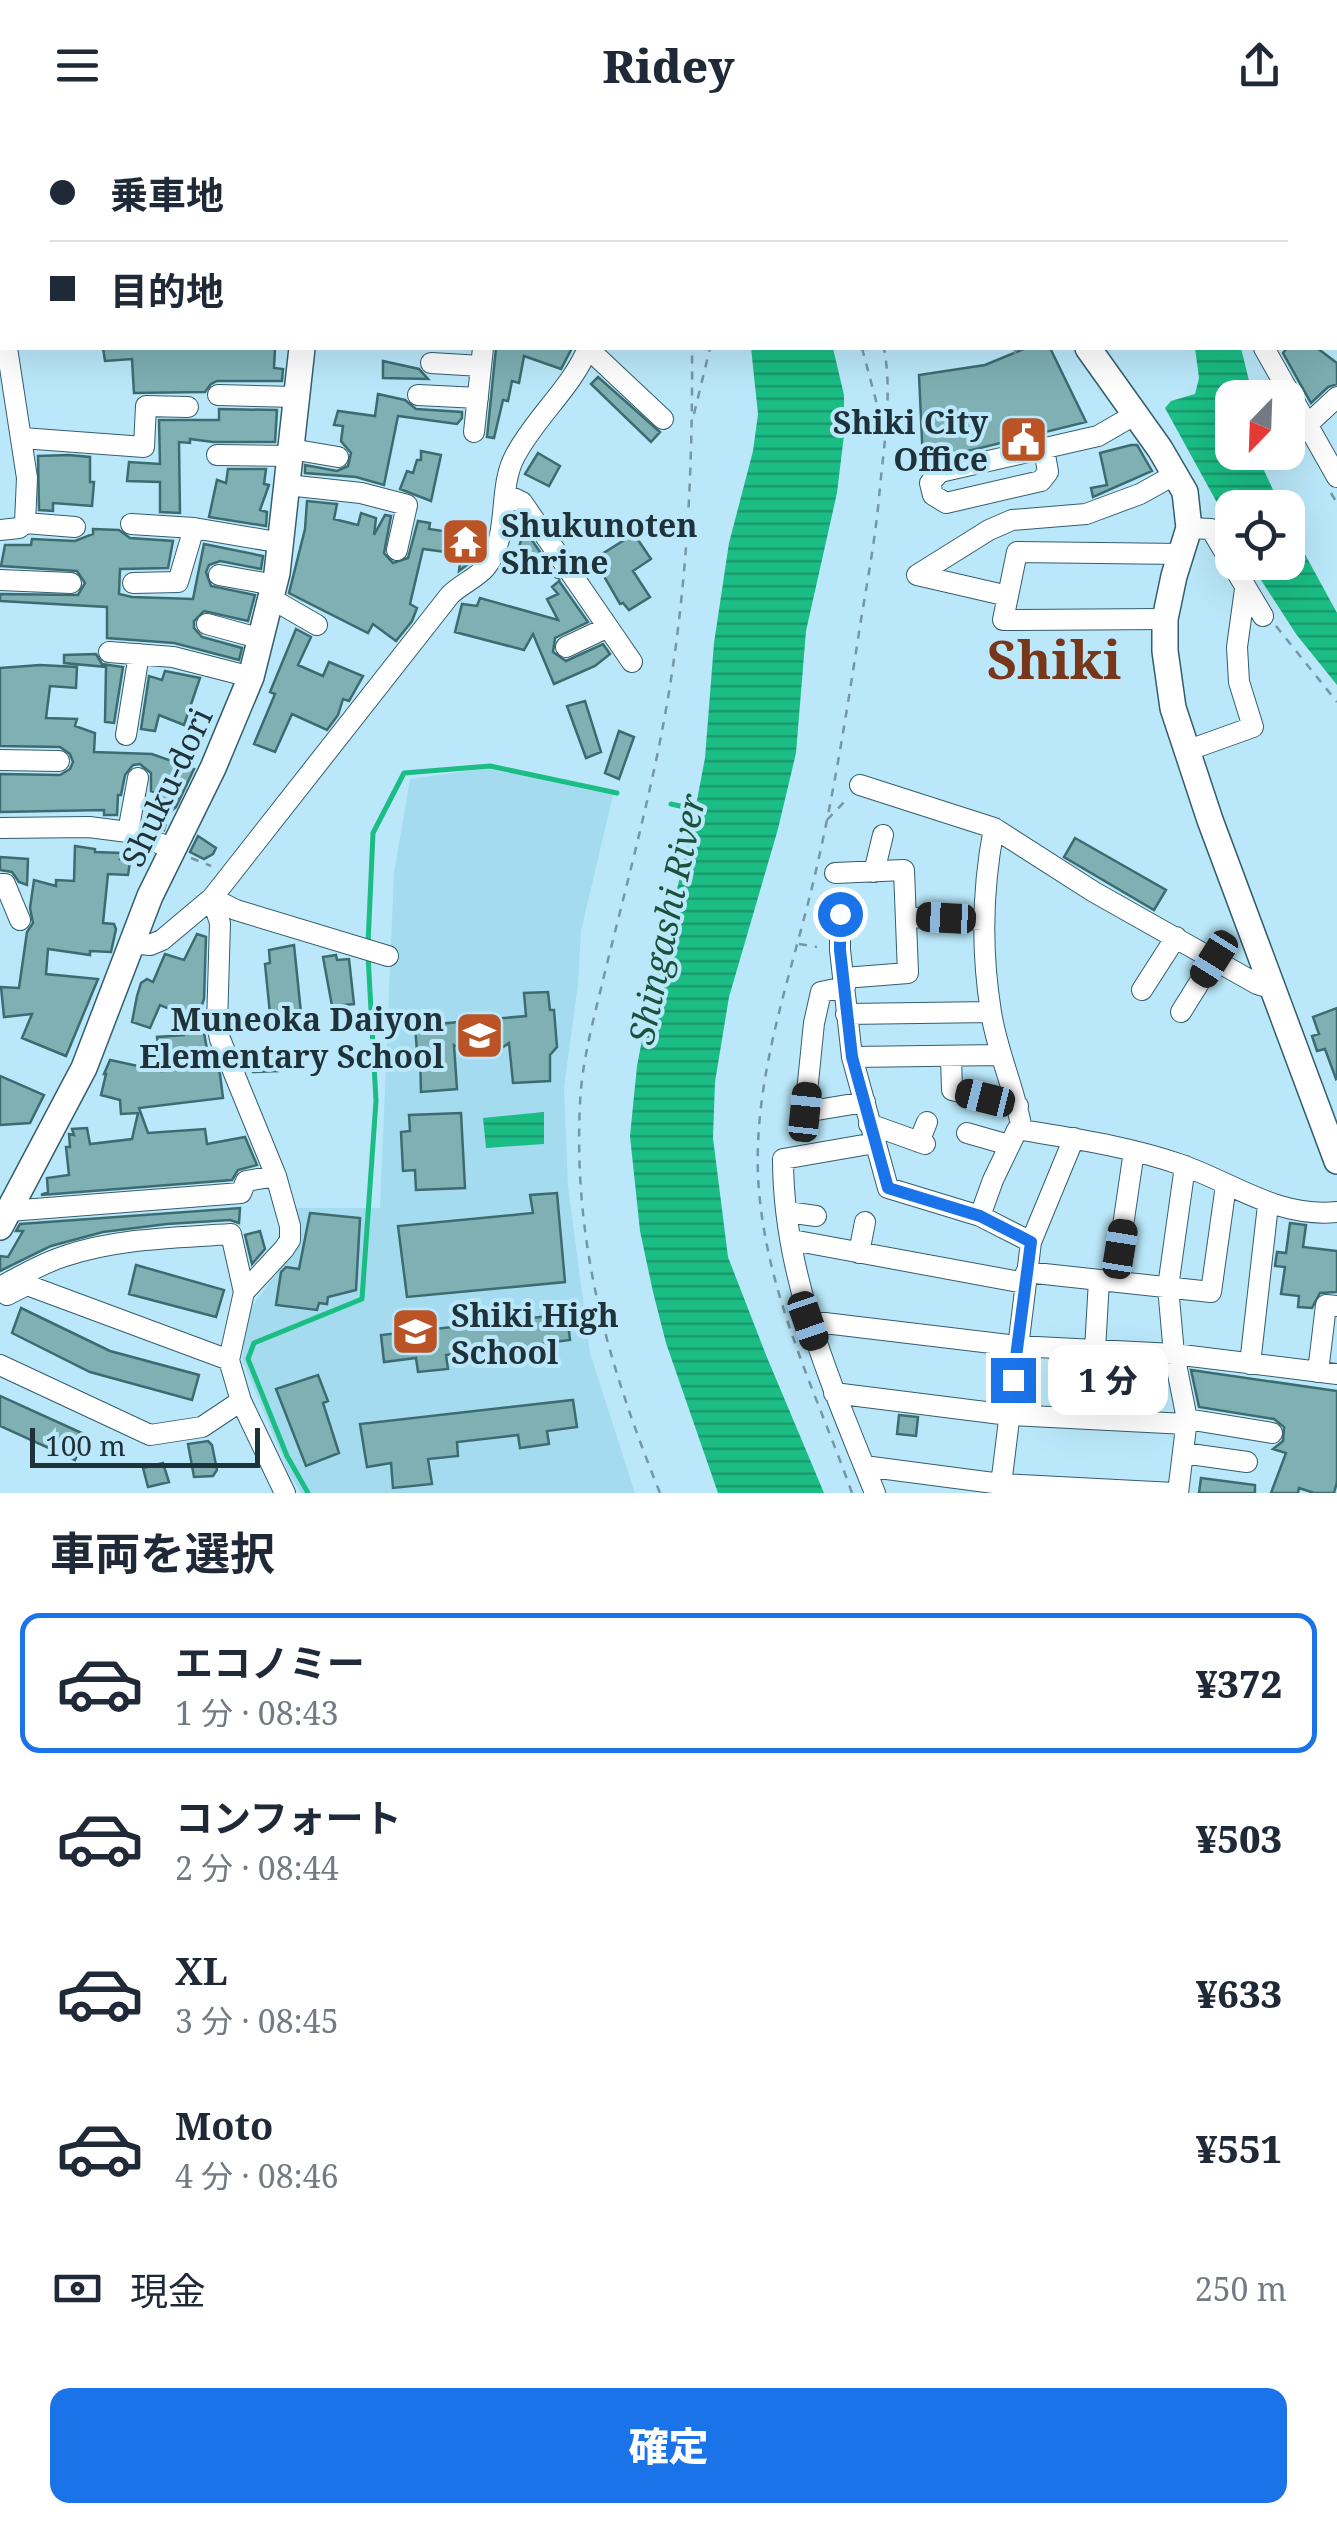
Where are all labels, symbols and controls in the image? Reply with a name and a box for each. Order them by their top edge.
text: Ridey [603,35,735,96]
icon: menu [50,38,105,93]
icon: share [1232,38,1287,93]
text: 乗車地 [110,168,224,220]
text: 目的地 [110,264,224,316]
north arrow [1215,380,1305,470]
map controls [1215,380,1305,580]
place label: Shiki City Office [833,400,988,480]
public building icon: Shiki City Office [997,413,1049,465]
button: locate [1215,490,1305,580]
place label: Shukunoten Shrine [501,503,698,583]
temple icon: Shukunoten Shrine [440,516,492,568]
district label: Shiki [987,623,1121,694]
street label: Shuku-dori [110,701,222,873]
water label: Shingashi River [617,789,716,1048]
route start [818,892,863,937]
car [915,901,977,935]
car [1185,926,1243,992]
place label: Muneoka Daiyon Elementary School [139,997,444,1077]
school or university icon: Muneoka Daiyon Elementary School [453,1010,505,1062]
car [952,1076,1018,1120]
car [787,1081,823,1143]
car [1100,1217,1140,1281]
car [784,1288,832,1354]
place label: Shiki High School [451,1293,619,1373]
school or university icon: Shiki High School [390,1306,442,1358]
callout: 1 分 [1048,1345,1168,1415]
route end [991,1358,1036,1403]
text: 1 分 [1079,1358,1137,1401]
scale bar [30,1423,260,1468]
text: 100 m [45,1426,126,1464]
text: 車両を選択 [50,1522,275,1583]
text: エコノミー [175,1636,365,1688]
icon: car [55,1638,145,1728]
text: ¥372 [1196,1657,1282,1709]
text: 1 分 · 08:43 [175,1691,339,1734]
text: コンフォート [175,1791,402,1843]
icon: car [55,1793,145,1883]
text: ¥503 [1196,1812,1282,1864]
text: 2 分 · 08:44 [175,1846,339,1889]
text: XL [175,1944,228,1996]
icon: car [55,1948,145,2038]
text: ¥633 [1196,1967,1282,2019]
text: 3 分 · 08:45 [175,1999,339,2042]
text: Moto [175,2099,273,2151]
icon: car [55,2103,145,2193]
text: ¥551 [1196,2122,1282,2174]
text: 4 分 · 08:46 [175,2154,339,2197]
icon: cash [50,2261,105,2316]
text: 現金 [130,2264,206,2316]
text: 250 m [1195,2267,1287,2310]
button: 確定 [50,2388,1287,2503]

